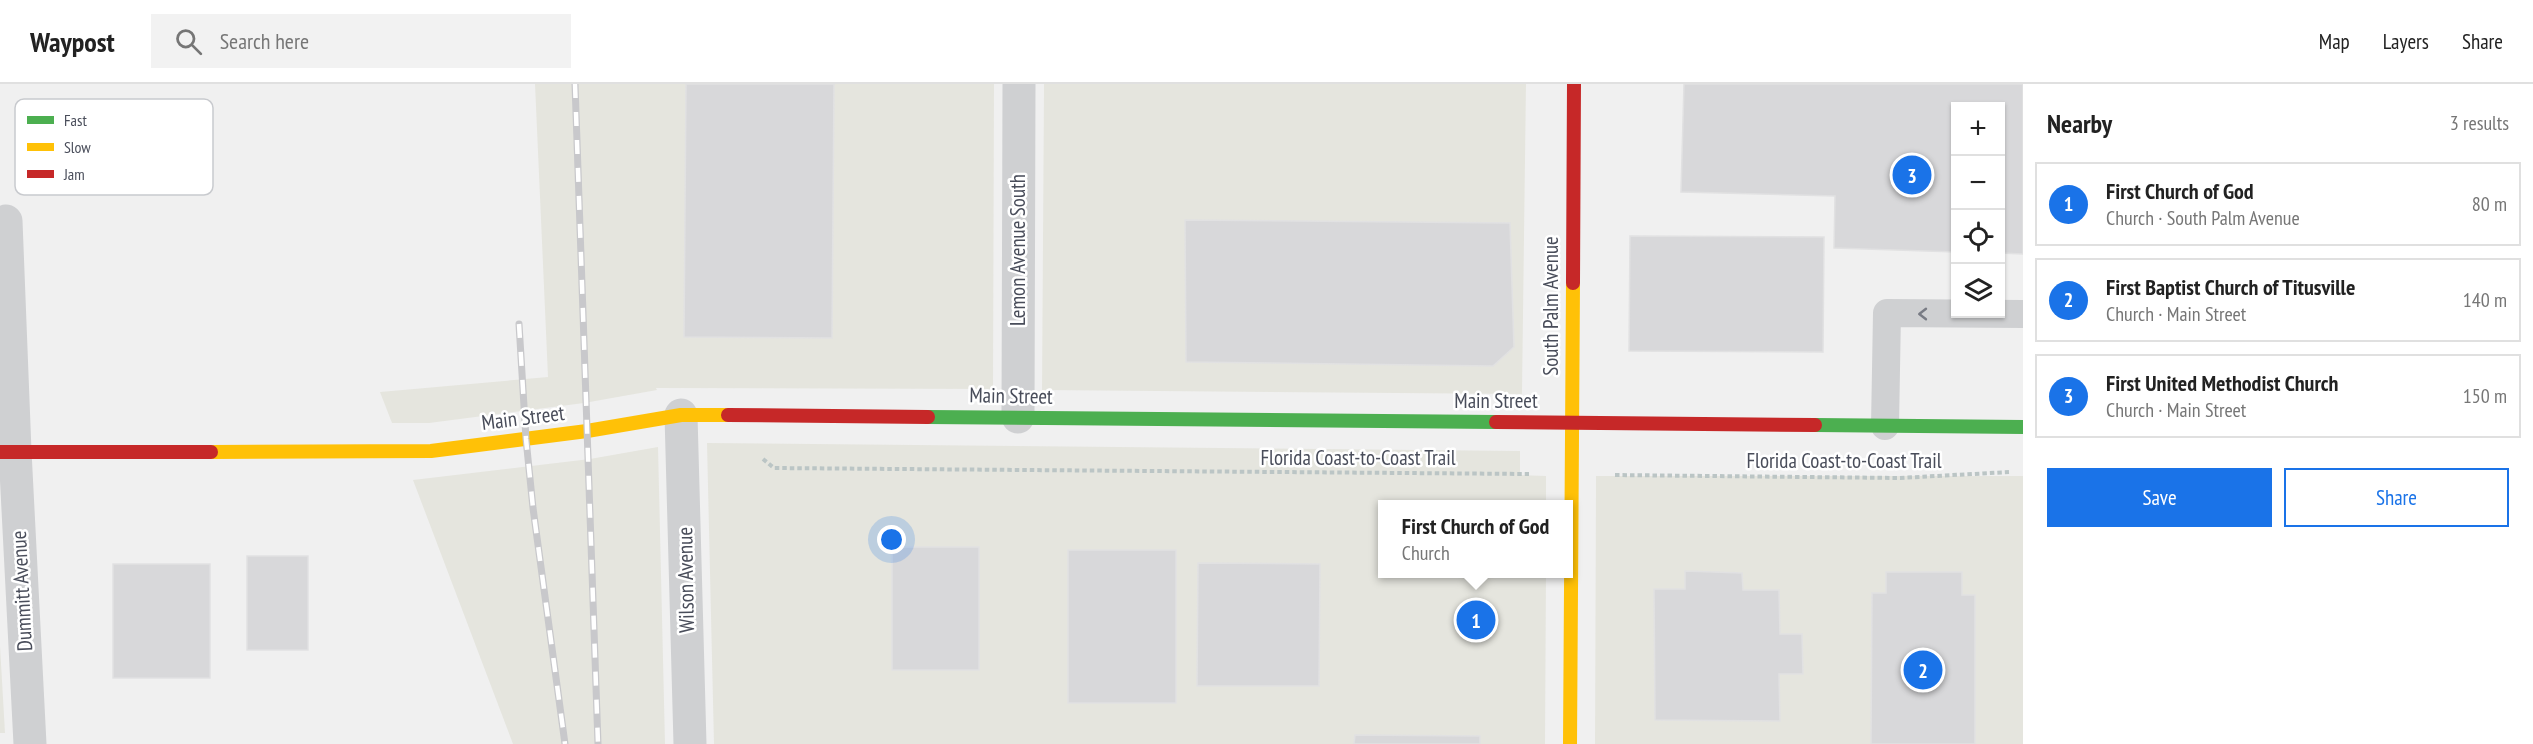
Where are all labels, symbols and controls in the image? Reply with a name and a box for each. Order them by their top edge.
search box [151,14,571,68]
text: Waypost [30,23,115,60]
icon: search [172,25,205,58]
text: Search here [220,27,309,55]
text: Map [2319,28,2350,55]
text: Layers [2383,28,2429,55]
text: Share [2462,28,2503,55]
legend [15,99,213,195]
map controls [1951,102,2005,318]
button: + [1951,102,2005,156]
text: Nearby [2047,107,2112,140]
text: Fast [64,110,87,130]
text: 3 results [2450,110,2509,136]
text: Slow [64,137,91,157]
pin: 3 [1892,152,1932,197]
button: − [1951,156,2005,210]
text: Jam [63,164,85,184]
street label: Lemon Avenue South [1004,174,1031,326]
text: First Church of God [2106,177,2254,205]
text: 1 [2064,191,2073,217]
text: 80 m [2472,191,2507,217]
text: Church · South Palm Avenue [2106,205,2300,231]
button: locate [1951,210,2005,264]
street label: South Palm Avenue [1537,236,1564,376]
button: layers [1951,264,2005,318]
text: First Baptist Church of Titusville [2106,273,2355,301]
text: 2 [2064,287,2073,313]
text: 140 m [2463,287,2507,313]
text: Church · Main Street [2106,301,2246,327]
one-way arrow [1918,308,1927,320]
text: First United Methodist Church [2106,369,2338,397]
street label: Main Street [969,381,1053,410]
text: 3 [2064,383,2073,409]
text: 150 m [2463,383,2507,409]
street label: Main Street [1454,387,1538,414]
text: Church · Main Street [2106,397,2246,423]
street label: Main Street [480,399,566,436]
street label: Florida Coast-to-Coast Trail [1260,444,1456,471]
street label: Florida Coast-to-Coast Trail [1746,447,1942,474]
button: Save [2047,468,2272,527]
button: Share [2284,468,2509,527]
popup [1378,500,1573,578]
text: First Church of God [1402,512,1549,540]
your location [877,525,906,554]
street label: Wilson Avenue [671,527,700,633]
street label: Dummitt Avenue [5,530,38,652]
text: Church [1402,540,1450,566]
pin: 1 [1456,598,1496,642]
pin: 2 [1904,648,1942,692]

